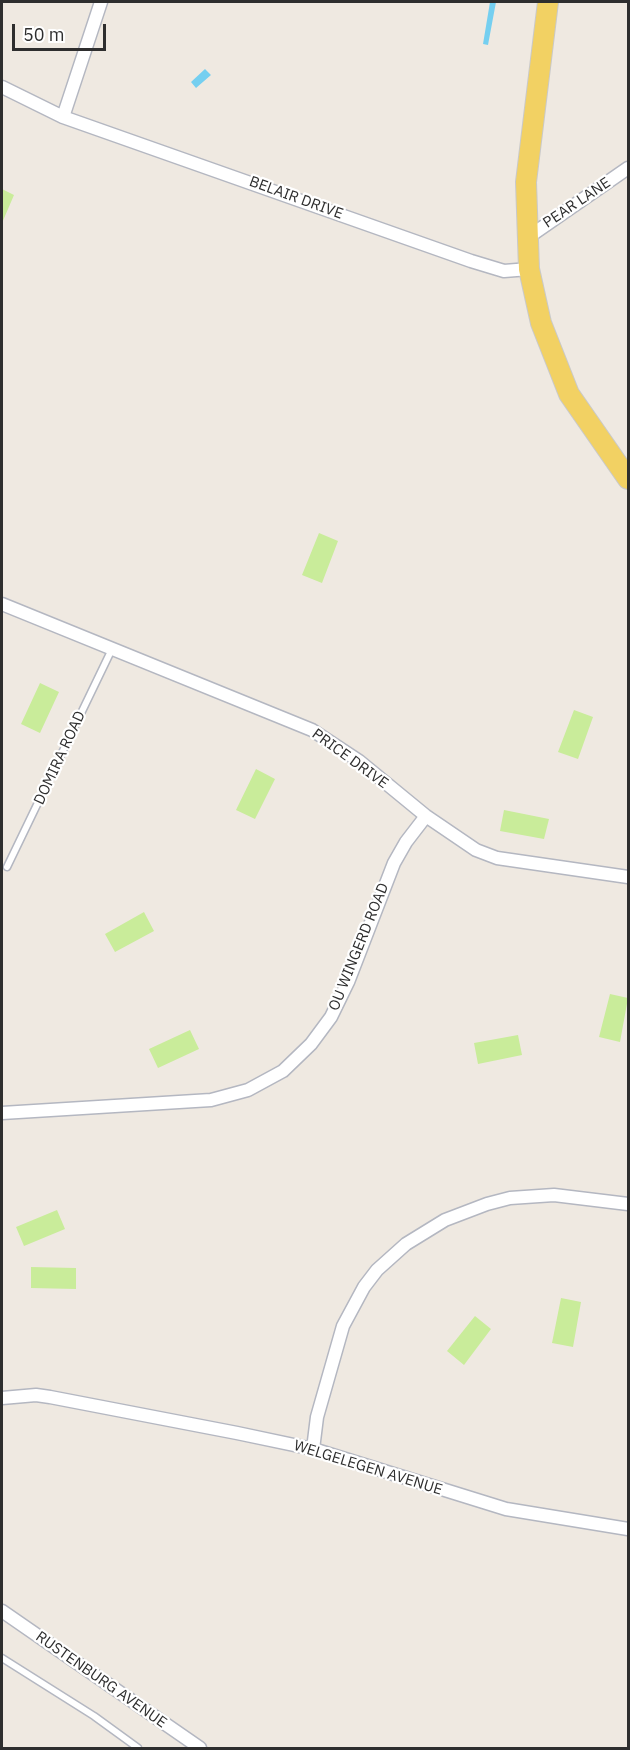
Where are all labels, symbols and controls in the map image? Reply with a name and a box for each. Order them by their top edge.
scale bar [15,12,110,50]
text: 50 m [23,23,65,46]
street label: BELAIR DRIVE [247,173,345,223]
street label: PEAR LANE [540,174,614,232]
street label: DOMIRA ROAD [30,708,90,808]
street label: PRICE DRIVE [308,725,392,793]
street label: OU WINGERD ROAD [325,880,393,1014]
street label: WELGELEGEN AVENUE [292,1437,444,1499]
street label: RUSTENBURG AVENUE [32,1628,170,1732]

